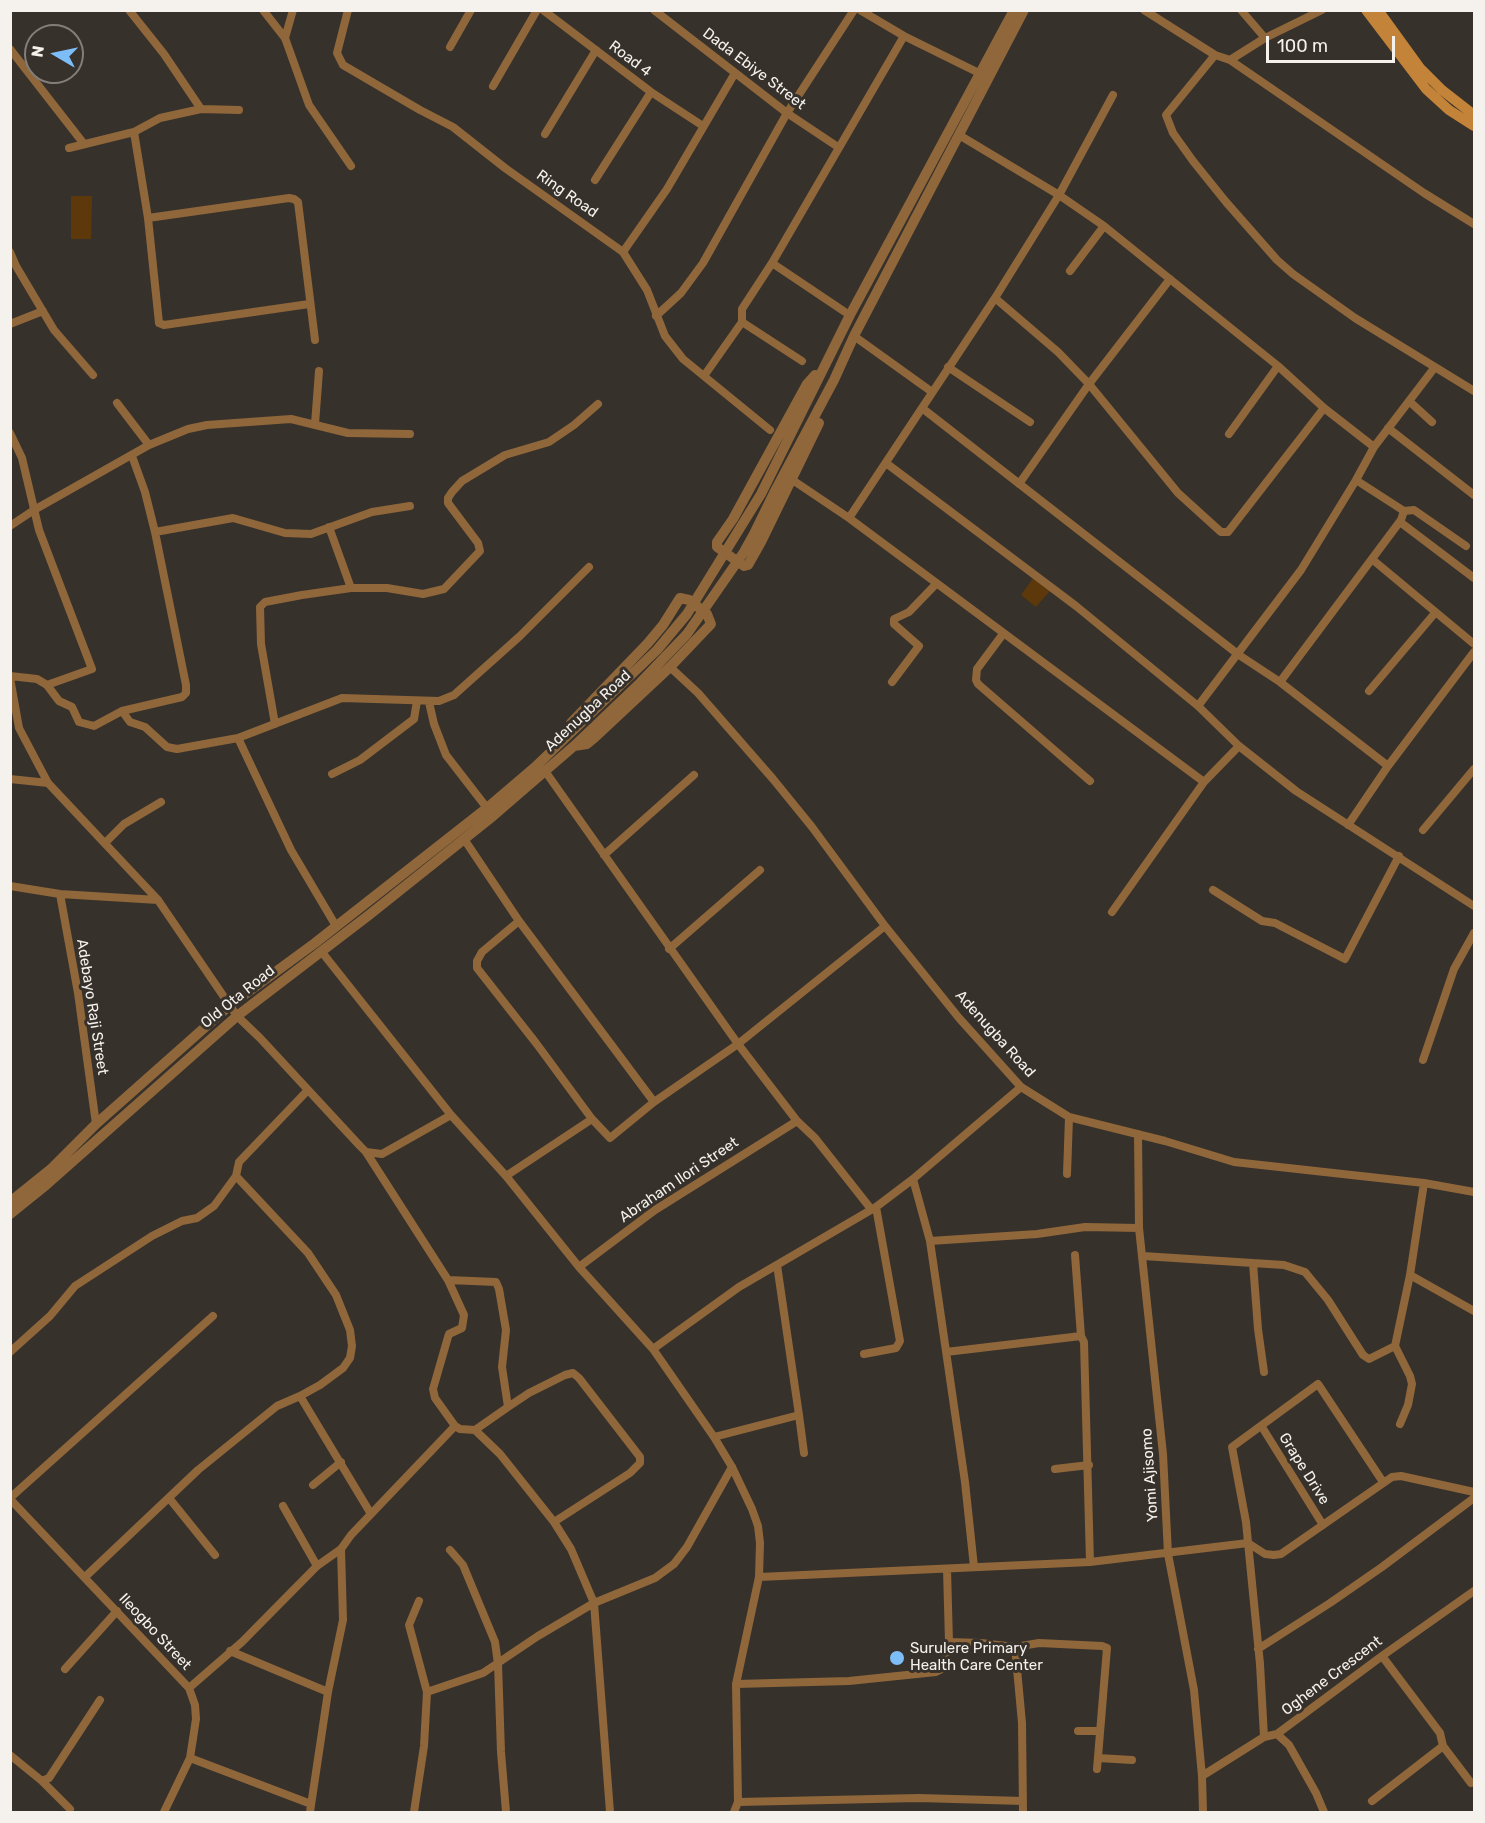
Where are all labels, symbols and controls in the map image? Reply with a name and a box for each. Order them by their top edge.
north arrow [24,24,84,84]
street label: Dada Ebiye Street [699,24,809,114]
scale bar [1269,24,1398,62]
text: 100 m [1277,35,1328,57]
street label: Road 4 [605,37,655,81]
text: N [27,44,48,59]
street label: Ring Road [533,166,601,222]
street label: Adenugba Road [541,667,635,755]
street label: Adebayo Raji Street [72,938,112,1076]
street label: Old Ota Road [197,962,279,1032]
street label: Adenugba Road [951,987,1039,1081]
street label: Abraham Ilori Street [616,1133,742,1227]
street label: Yomi Ajisomo [1138,1428,1162,1522]
street label: Grape Drive [1275,1430,1333,1508]
street label: Ileogbo Street [115,1590,195,1674]
street label: Oghene Crescent [1278,1632,1386,1720]
place label: Surulere Primary Health Care Center [910,1640,1043,1675]
marker: Surulere Primary Health Care Center [888,1649,906,1667]

